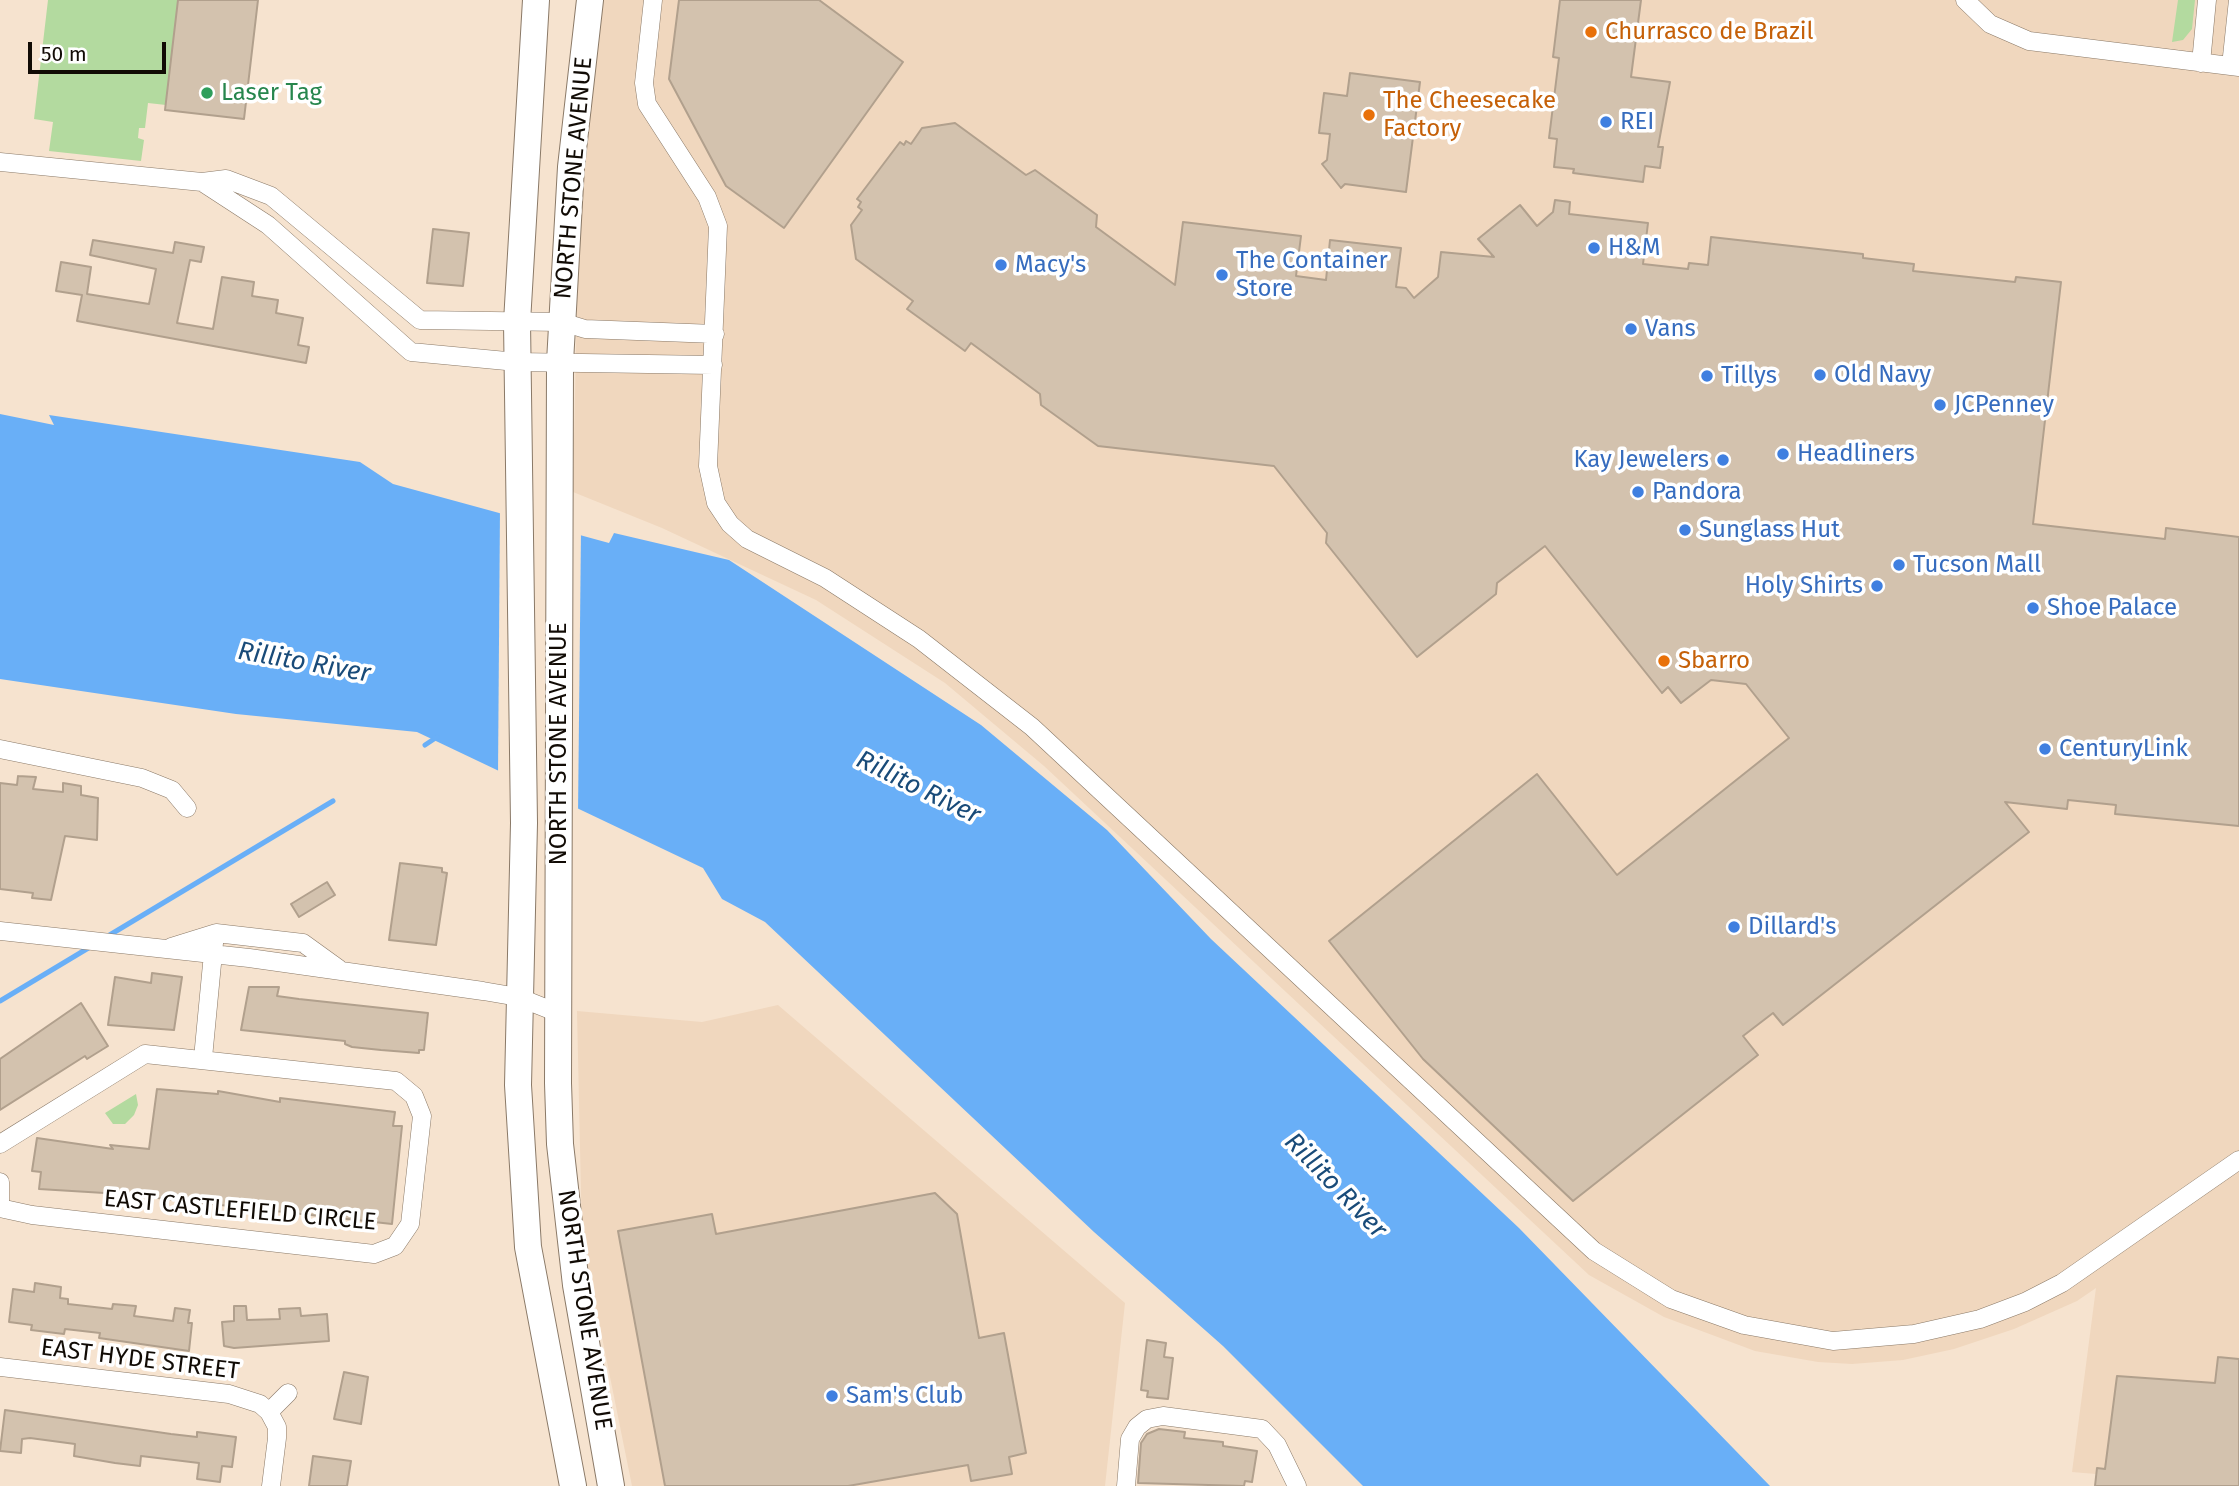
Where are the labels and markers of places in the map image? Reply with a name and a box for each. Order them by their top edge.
place label: Churrasco de Brazil [1605,18,1813,46]
marker: Churrasco de Brazil [1583,24,1599,40]
place label: Laser Tag [221,79,322,107]
marker: Laser Tag [199,85,215,101]
place label: The Cheesecake Factory [1383,87,1556,143]
marker: The Cheesecake Factory [1361,107,1377,123]
place label: REI [1620,108,1654,136]
marker: REI [1598,114,1614,130]
place label: H&M [1608,234,1660,262]
marker: H&M [1586,240,1602,256]
place label: The Container Store [1236,247,1388,303]
place label: Macy's [1015,251,1086,279]
marker: Macy's [993,257,1009,273]
marker: The Container Store [1214,267,1230,283]
place label: Vans [1645,315,1696,343]
marker: Vans [1623,321,1639,337]
place label: Old Navy [1834,361,1931,389]
place label: Tillys [1721,362,1777,390]
marker: Old Navy [1812,367,1828,383]
marker: Tillys [1699,368,1715,384]
place label: JCPenney [1954,391,2054,419]
marker: JCPenney [1932,397,1948,413]
place label: Headliners [1797,440,1915,468]
place label: Kay Jewelers [1573,446,1709,474]
marker: Headliners [1775,446,1791,462]
marker: Kay Jewelers [1715,452,1731,468]
place label: Pandora [1652,478,1742,506]
marker: Pandora [1630,484,1646,500]
place label: Sunglass Hut [1699,516,1840,544]
marker: Sunglass Hut [1677,522,1693,538]
place label: Tucson Mall [1913,551,2041,579]
marker: Tucson Mall [1891,557,1907,573]
place label: Holy Shirts [1745,572,1863,600]
marker: Holy Shirts [1869,578,1885,594]
place label: Shoe Palace [2047,594,2177,622]
marker: Shoe Palace [2025,600,2041,616]
place label: Sbarro [1678,647,1750,675]
marker: Sbarro [1656,653,1672,669]
place label: CenturyLink [2059,735,2188,763]
marker: CenturyLink [2037,741,2053,757]
place label: Dillard's [1748,913,1836,941]
marker: Dillard's [1726,919,1742,935]
place label: Sam's Club [846,1382,964,1410]
marker: Sam's Club [824,1388,840,1404]

